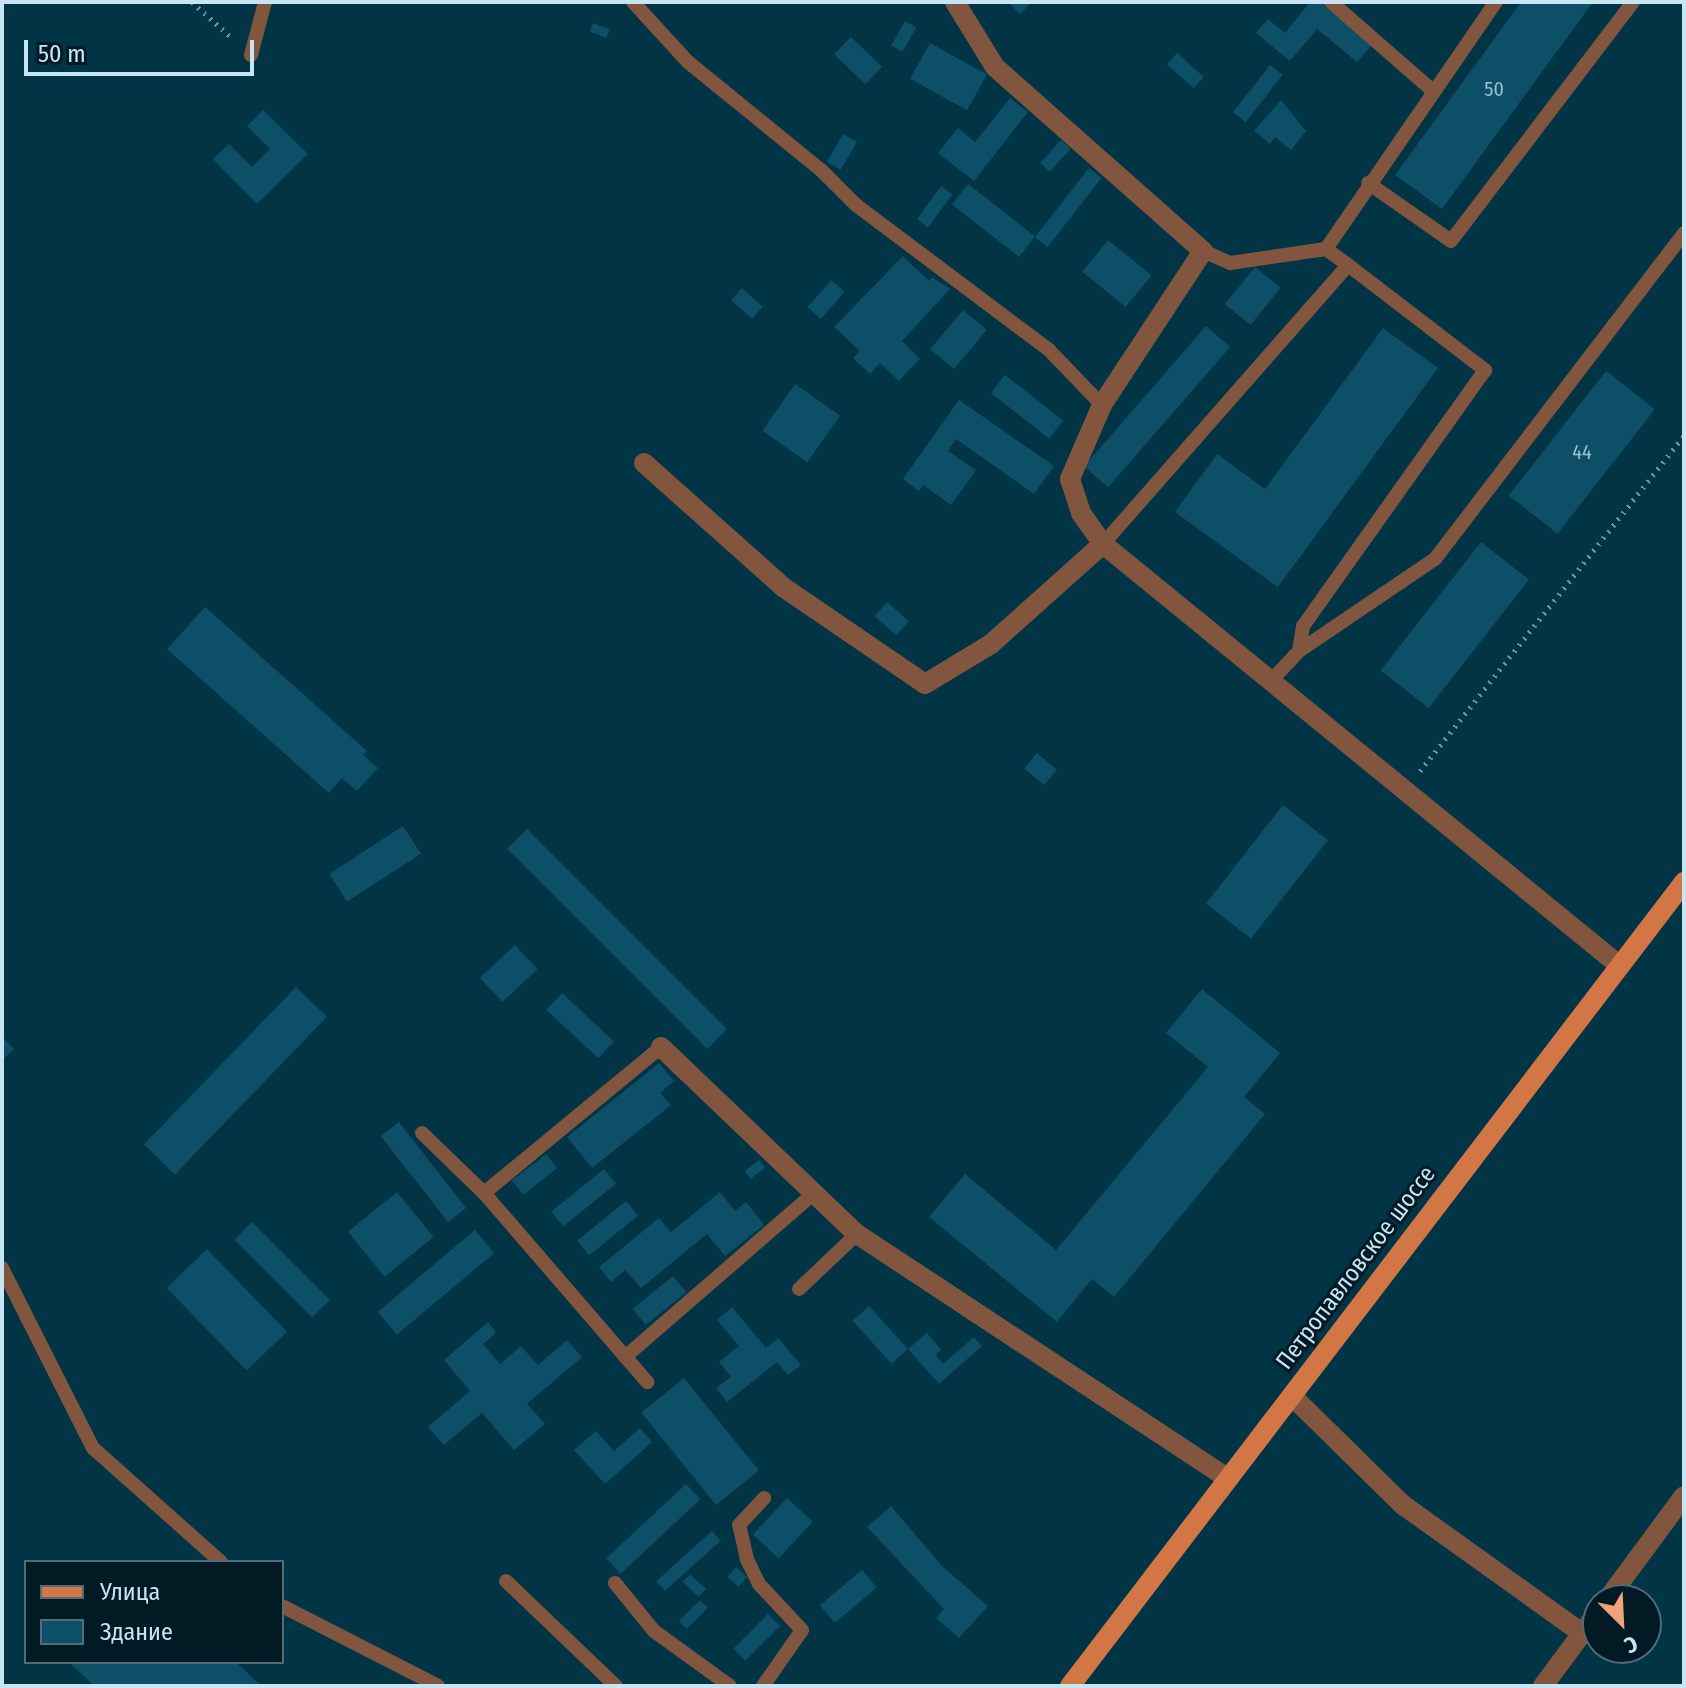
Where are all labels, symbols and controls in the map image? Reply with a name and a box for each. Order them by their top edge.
scale bar [28,24,258,74]
text: 50 m [38,40,86,68]
house number: 50 [1484,77,1504,101]
house number: 44 [1572,440,1592,464]
street label: Петропавловское шоссе [1270,1161,1442,1375]
legend [24,1560,284,1664]
text: Улица [100,1578,160,1606]
north arrow [1582,1584,1662,1664]
text: Здание [100,1618,173,1646]
text: С [1620,1630,1642,1659]

